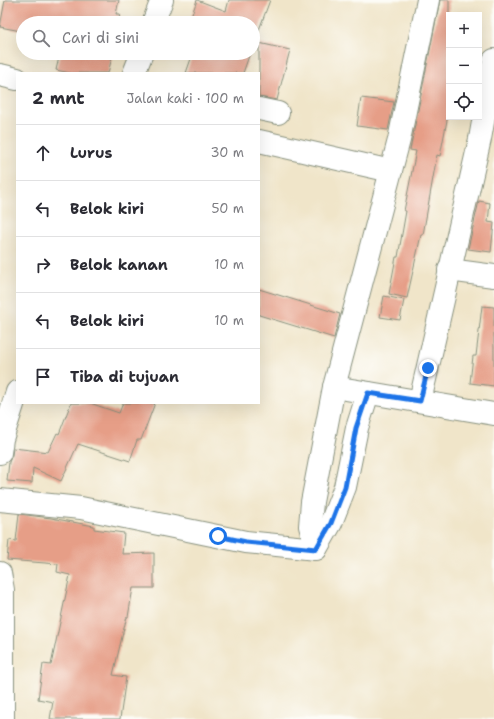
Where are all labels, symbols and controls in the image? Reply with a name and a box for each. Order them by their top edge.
map controls [446,12,482,120]
button: + [446,12,482,48]
search box [16,16,260,60]
icon: search [30,27,52,49]
text: Cari di sini [62,28,139,48]
button: − [446,48,482,84]
button: locate [446,84,482,120]
text: 2 mnt [32,87,85,109]
text: Jalan kaki · 100 m [127,90,244,107]
icon: ahead [32,142,54,164]
text: Lurus [70,143,112,163]
text: 30 m [210,144,244,161]
icon: left [32,198,54,220]
text: Belok kiri [70,199,144,219]
text: 50 m [211,200,244,217]
icon: right [32,254,54,276]
text: Belok kanan [70,255,168,275]
text: 10 m [214,256,244,273]
icon: left [32,310,54,332]
text: Belok kiri [70,311,144,331]
text: 10 m [214,312,244,329]
route end [419,359,437,377]
icon: arrive [32,366,54,388]
text: Tiba di tujuan [70,367,179,387]
route start [209,527,227,545]

